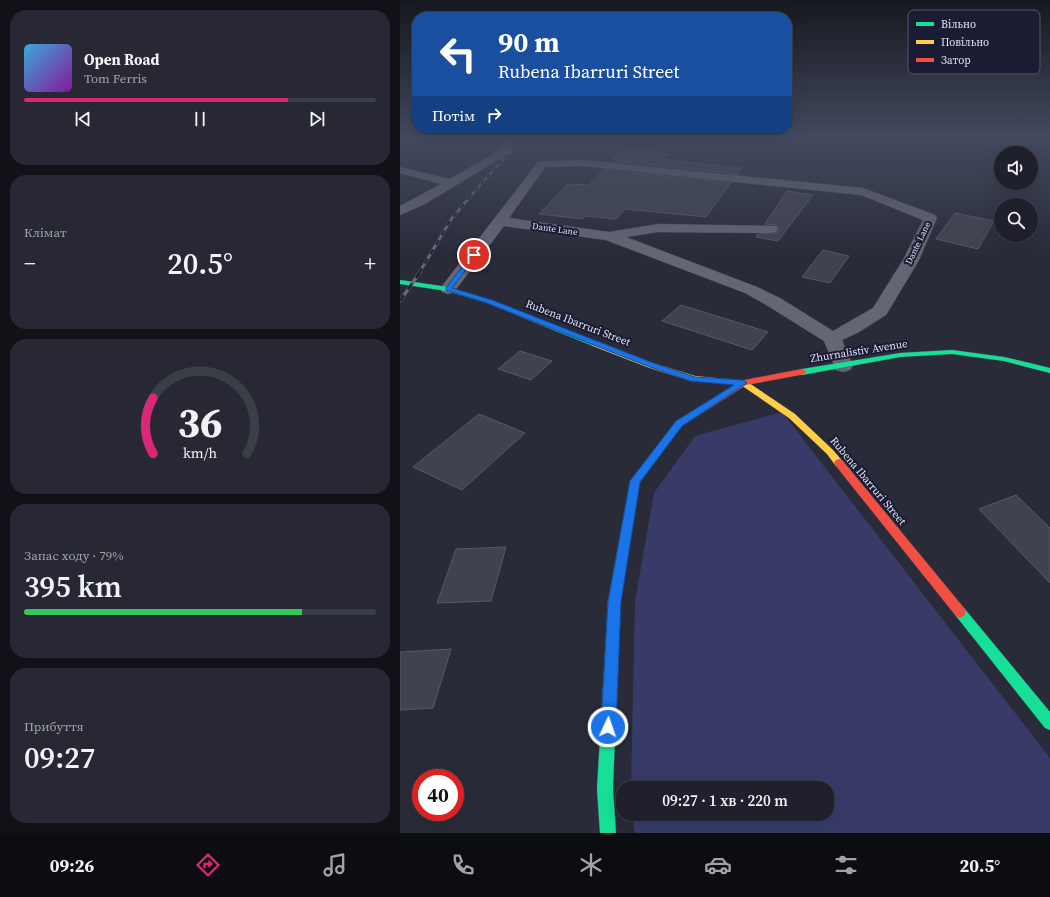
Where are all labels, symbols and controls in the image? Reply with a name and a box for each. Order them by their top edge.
legend [908,10,1040,74]
text: Вільно [941,17,976,32]
text: 90 m [498,23,560,61]
icon: left [432,28,484,80]
text: Повільно [941,35,989,50]
text: Open Road [84,49,159,70]
text: Затор [941,53,971,68]
text: Rubena Ibarruri Street [498,59,679,84]
text: Tom Ferris [84,70,147,87]
icon: right [483,104,505,126]
text: Потім [432,105,475,126]
icon: previous [72,108,94,130]
icon: pause [189,108,211,130]
icon: next [306,108,328,130]
map controls [994,146,1038,242]
button: sound [994,146,1038,190]
button: search [994,198,1038,242]
street label: Dante Lane [903,219,934,266]
street label: Dante Lane [531,220,579,238]
text: Клімат [24,224,67,241]
pin [457,238,491,272]
text: 20.5° [167,243,233,284]
icon: arrive [463,244,485,266]
text: − [24,248,36,278]
text: + [364,248,376,278]
street label: Rubena Ibarruri Street [524,296,633,350]
street label: Zhurnalistiv Avenue [809,336,909,366]
text: 36 [177,394,223,451]
street label: Rubena Ibarruri Street [827,434,910,529]
text: km/h [183,443,217,463]
text: Запас ходу · 79% [24,547,124,564]
text: 395 km [24,566,122,607]
position arrow [587,706,629,748]
text: Прибуття [24,718,84,735]
text: 09:27 [24,737,95,778]
speed limit sign: 40 [412,769,464,821]
text: 09:27 · 1 хв · 220 m [662,790,788,811]
icon: directions [194,851,222,879]
icon: music [321,851,349,879]
icon: phone [449,851,477,879]
icon: climate [577,851,605,879]
icon: car [704,851,732,879]
icon: filters [832,851,860,879]
text: 09:26 [50,853,94,878]
text: 20.5° [960,853,1000,878]

